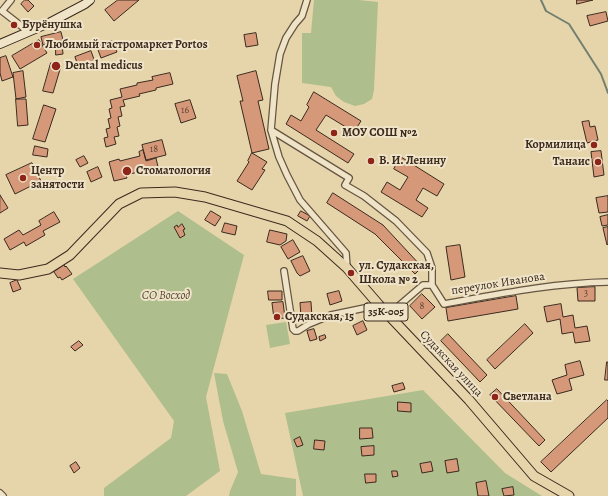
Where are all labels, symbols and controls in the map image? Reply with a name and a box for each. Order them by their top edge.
place label: Бурёнушка [22,18,82,32]
marker: Бурёнушка [9,20,19,30]
place label: Любимый гастромаркет Portos [45,38,208,52]
marker: Любимый гастромаркет Portos [32,40,42,50]
place label: Dental medicus [65,59,143,73]
marker: Dental medicus [50,60,62,72]
house number: 16 [181,105,189,117]
place label: МОУ СОШ №2 [342,126,417,140]
marker: МОУ СОШ №2 [329,128,339,138]
place label: Кормилица [525,138,586,152]
marker: Кормилица [589,140,599,150]
house number: 18 [150,144,158,156]
place label: В. И. Ленину [379,154,446,168]
place label: Танаис [553,155,590,169]
marker: В. И. Ленину [366,156,376,166]
marker: Танаис [593,157,603,167]
place label: Центр занятости [31,164,84,192]
place label: Стоматология [136,164,211,178]
marker: Стоматология [121,165,133,177]
marker: Центр занятости [18,173,28,183]
place label: ул. Судакская, Школа № 2 [359,259,434,287]
marker: ул. Судакская, Школа № 2 [346,268,356,278]
street label: переулок Иванова [450,269,546,299]
house number: 3 [584,288,588,300]
park label: СО Восход [142,289,190,303]
house number: 8 [420,301,424,313]
road number: 35К-005 [364,303,408,321]
place label: Судакская, 15 [285,310,354,324]
marker: Судакская, 15 [272,312,282,322]
street label: Судакская улица [416,328,486,400]
place label: Светлана [503,390,552,404]
marker: Светлана [490,392,500,402]

